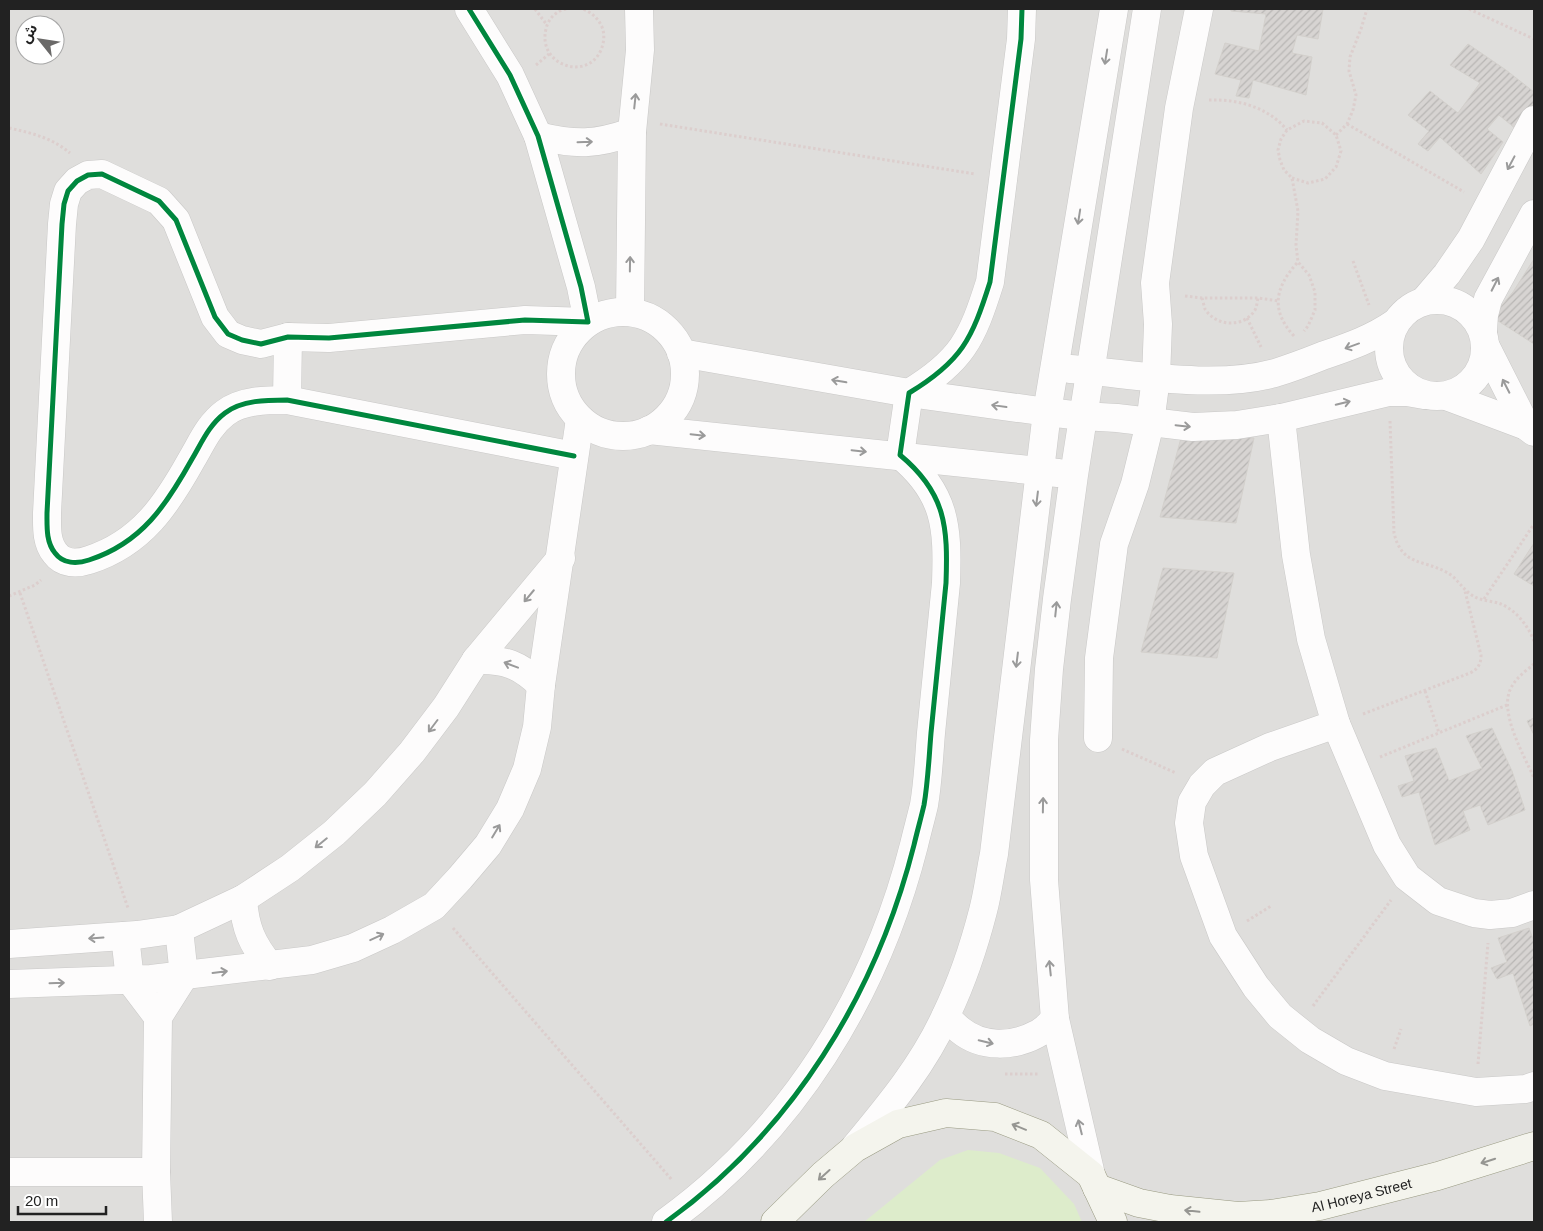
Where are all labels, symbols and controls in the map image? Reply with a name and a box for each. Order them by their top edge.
north arrow [15,15,65,65]
text: ش [17,21,40,46]
one-way arrow [1100,48,1110,64]
one-way arrow [630,93,639,109]
one-way arrow [577,138,593,147]
one-way arrow [1506,155,1515,170]
one-way arrow [1074,209,1084,225]
one-way arrow [625,256,635,272]
one-way arrow [1490,277,1500,292]
one-way arrow [1345,342,1360,351]
one-way arrow [831,375,847,385]
one-way arrow [1501,379,1510,394]
one-way arrow [1334,398,1350,407]
one-way arrow [991,401,1007,411]
one-way arrow [1174,421,1190,431]
one-way arrow [689,430,705,440]
one-way arrow [851,446,867,456]
one-way arrow [1032,491,1042,507]
one-way arrow [524,589,535,602]
one-way arrow [1051,601,1061,617]
one-way arrow [1012,652,1022,668]
one-way arrow [504,659,519,668]
one-way arrow [427,719,438,732]
one-way arrow [1038,798,1048,814]
one-way arrow [492,825,502,839]
one-way arrow [315,838,328,849]
one-way arrow [369,932,384,942]
one-way arrow [89,933,105,942]
one-way arrow [1045,960,1055,976]
one-way arrow [211,967,227,977]
one-way arrow [49,978,65,987]
one-way arrow [977,1038,993,1047]
one-way arrow [1075,1120,1084,1136]
one-way arrow [1012,1122,1028,1131]
one-way arrow [1480,1156,1496,1166]
one-way arrow [818,1169,831,1181]
street label: Al Horeya Street [1310,1175,1413,1215]
scale bar [18,1184,105,1216]
text: 20 m [25,1192,58,1209]
one-way arrow [1185,1206,1201,1216]

